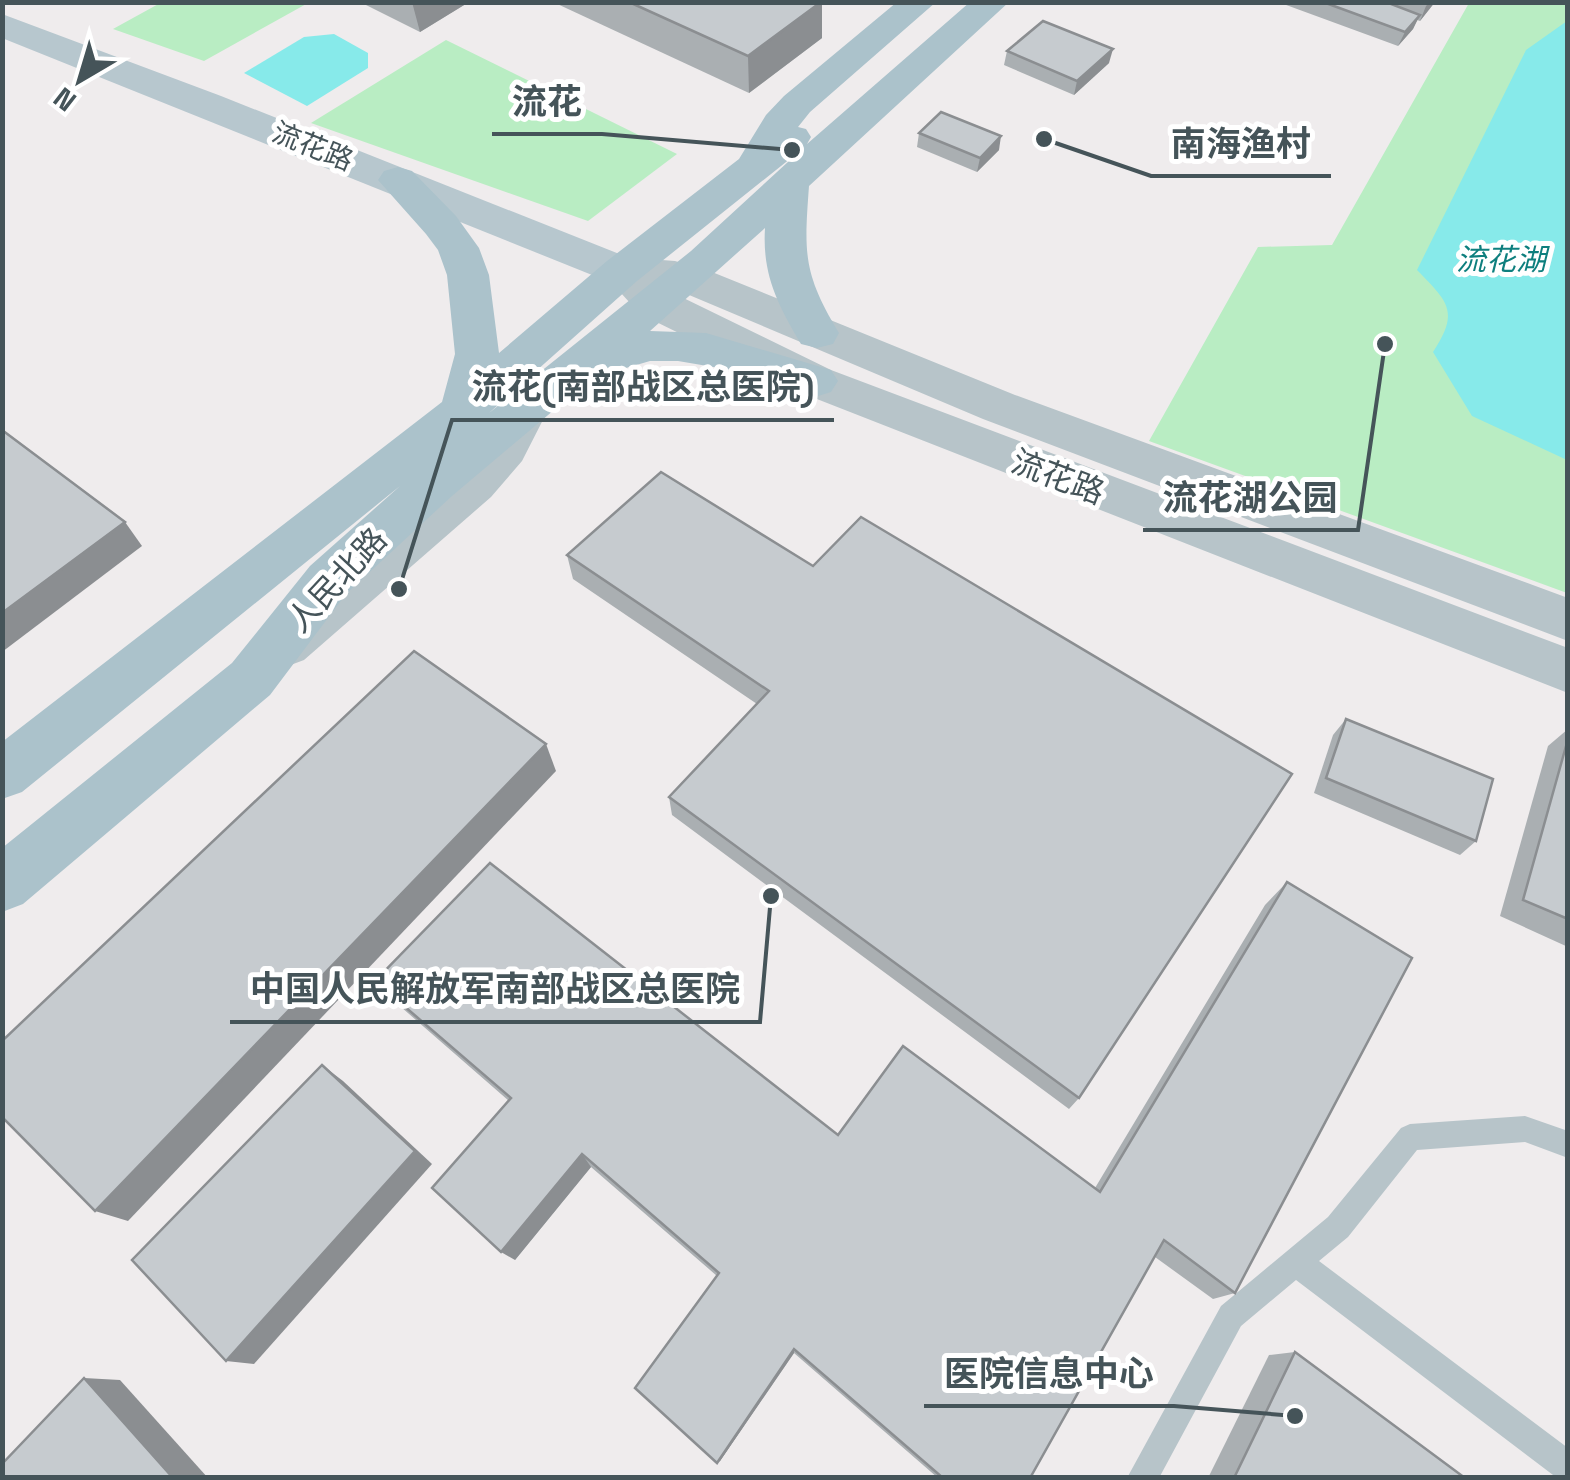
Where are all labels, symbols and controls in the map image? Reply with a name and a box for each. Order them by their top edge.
north arrow [30,30,130,130]
callout: 流花 [492,69,602,134]
text: N [46,80,83,120]
text: 流花 [512,80,582,124]
callout: 南海渔村 [1151,111,1331,176]
street label: 流花路 [267,114,359,178]
text: 南海渔村 [1171,122,1311,166]
water label: 流花湖 [1456,240,1550,279]
callout: 流花(南部战区总医院) [452,355,834,420]
text: 流花(南部战区总医院) [472,365,814,409]
street label: 流花路 [1006,441,1110,513]
callout: 流花湖公园 [1143,465,1358,530]
text: 流花湖公园 [1162,476,1338,520]
street label: 人民北路 [279,520,395,640]
callout: 中国人民解放军南部战区总医院 [230,957,760,1022]
text: 中国人民解放军南部战区总医院 [250,967,740,1011]
callout: 医院信息中心 [924,1341,1174,1406]
text: 医院信息中心 [944,1352,1154,1396]

